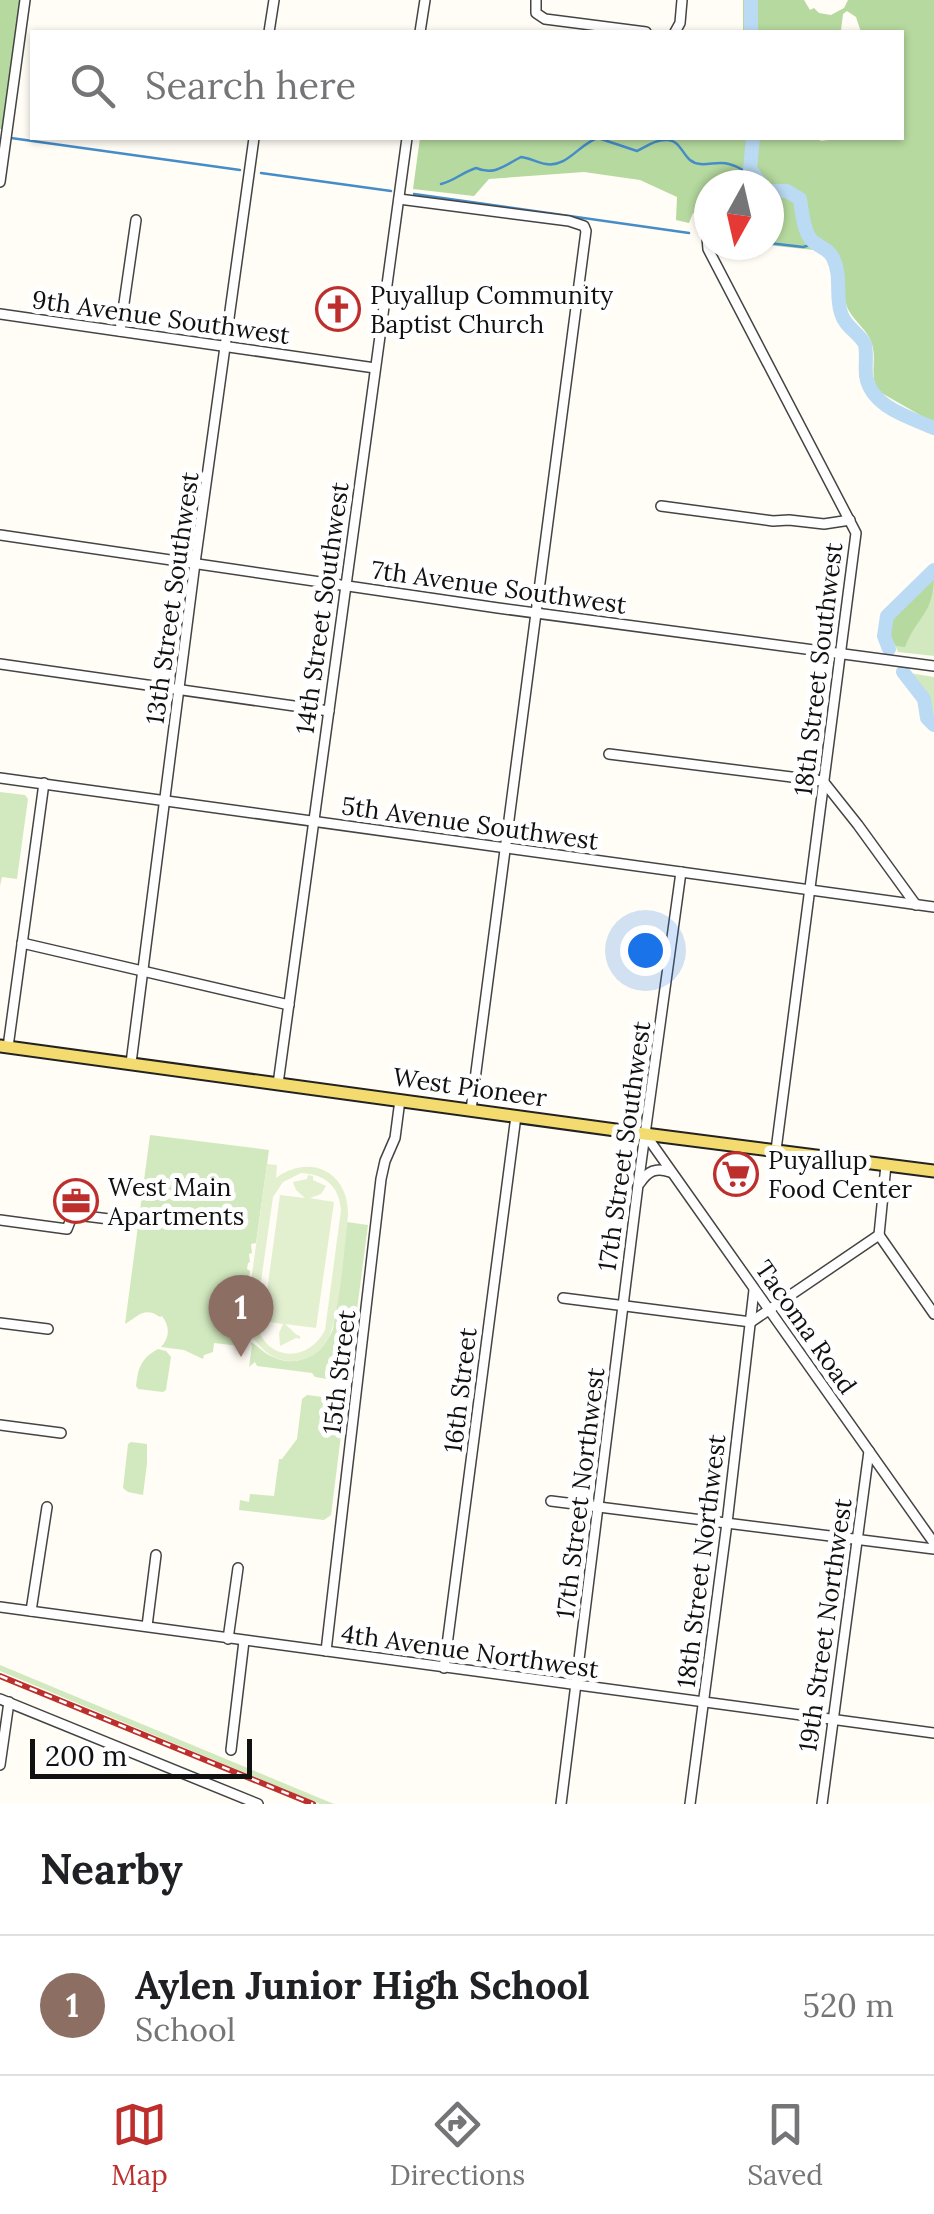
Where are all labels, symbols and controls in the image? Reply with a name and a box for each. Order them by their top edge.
search box [30,30,904,140]
icon: search [65,58,120,113]
text: Search here [145,61,356,109]
north arrow [694,170,784,260]
place label: Puyallup Community Baptist Church [370,279,614,340]
street label: 9th Avenue Southwest [30,283,292,351]
church icon: Puyallup Community Baptist Church [315,286,361,332]
street label: 13th Street Southwest [138,469,206,726]
street label: 14th Street Southwest [288,480,356,736]
street label: 18th Street Southwest [787,540,849,797]
street label: 7th Avenue Southwest [370,553,629,621]
street label: 5th Avenue Southwest [340,789,601,857]
your location [620,925,671,976]
street label: 17th Street Southwest [591,1019,657,1273]
street label: West Pioneer [391,1060,549,1114]
place label: Puyallup Food Center [768,1144,912,1205]
supermarket icon: Puyallup Food Center [713,1151,759,1197]
place label: West Main Apartments [107,1171,244,1232]
office icon: West Main Apartments [53,1178,99,1224]
street label: Tacoma Road [748,1254,864,1400]
pin: 1 [208,1274,274,1357]
street label: 15th Street [316,1308,363,1436]
street label: 16th Street [436,1325,484,1454]
street label: 17th Street Northwest [549,1365,611,1620]
street label: 18th Street Northwest [670,1432,732,1690]
street label: 19th Street Northwest [791,1496,859,1754]
street label: 4th Avenue Northwest [339,1617,601,1685]
scale bar [30,1734,252,1778]
text: 200 m [45,1738,127,1774]
text: Nearby [40,1842,183,1896]
text: Aylen Junior High School [135,1961,590,2009]
text: 1 [66,1985,79,2026]
text: 520 m [802,1985,894,2026]
text: School [135,2009,235,2050]
tab: Map [111,2097,168,2193]
tab: Directions [390,2097,525,2193]
tab: Saved [747,2097,823,2193]

